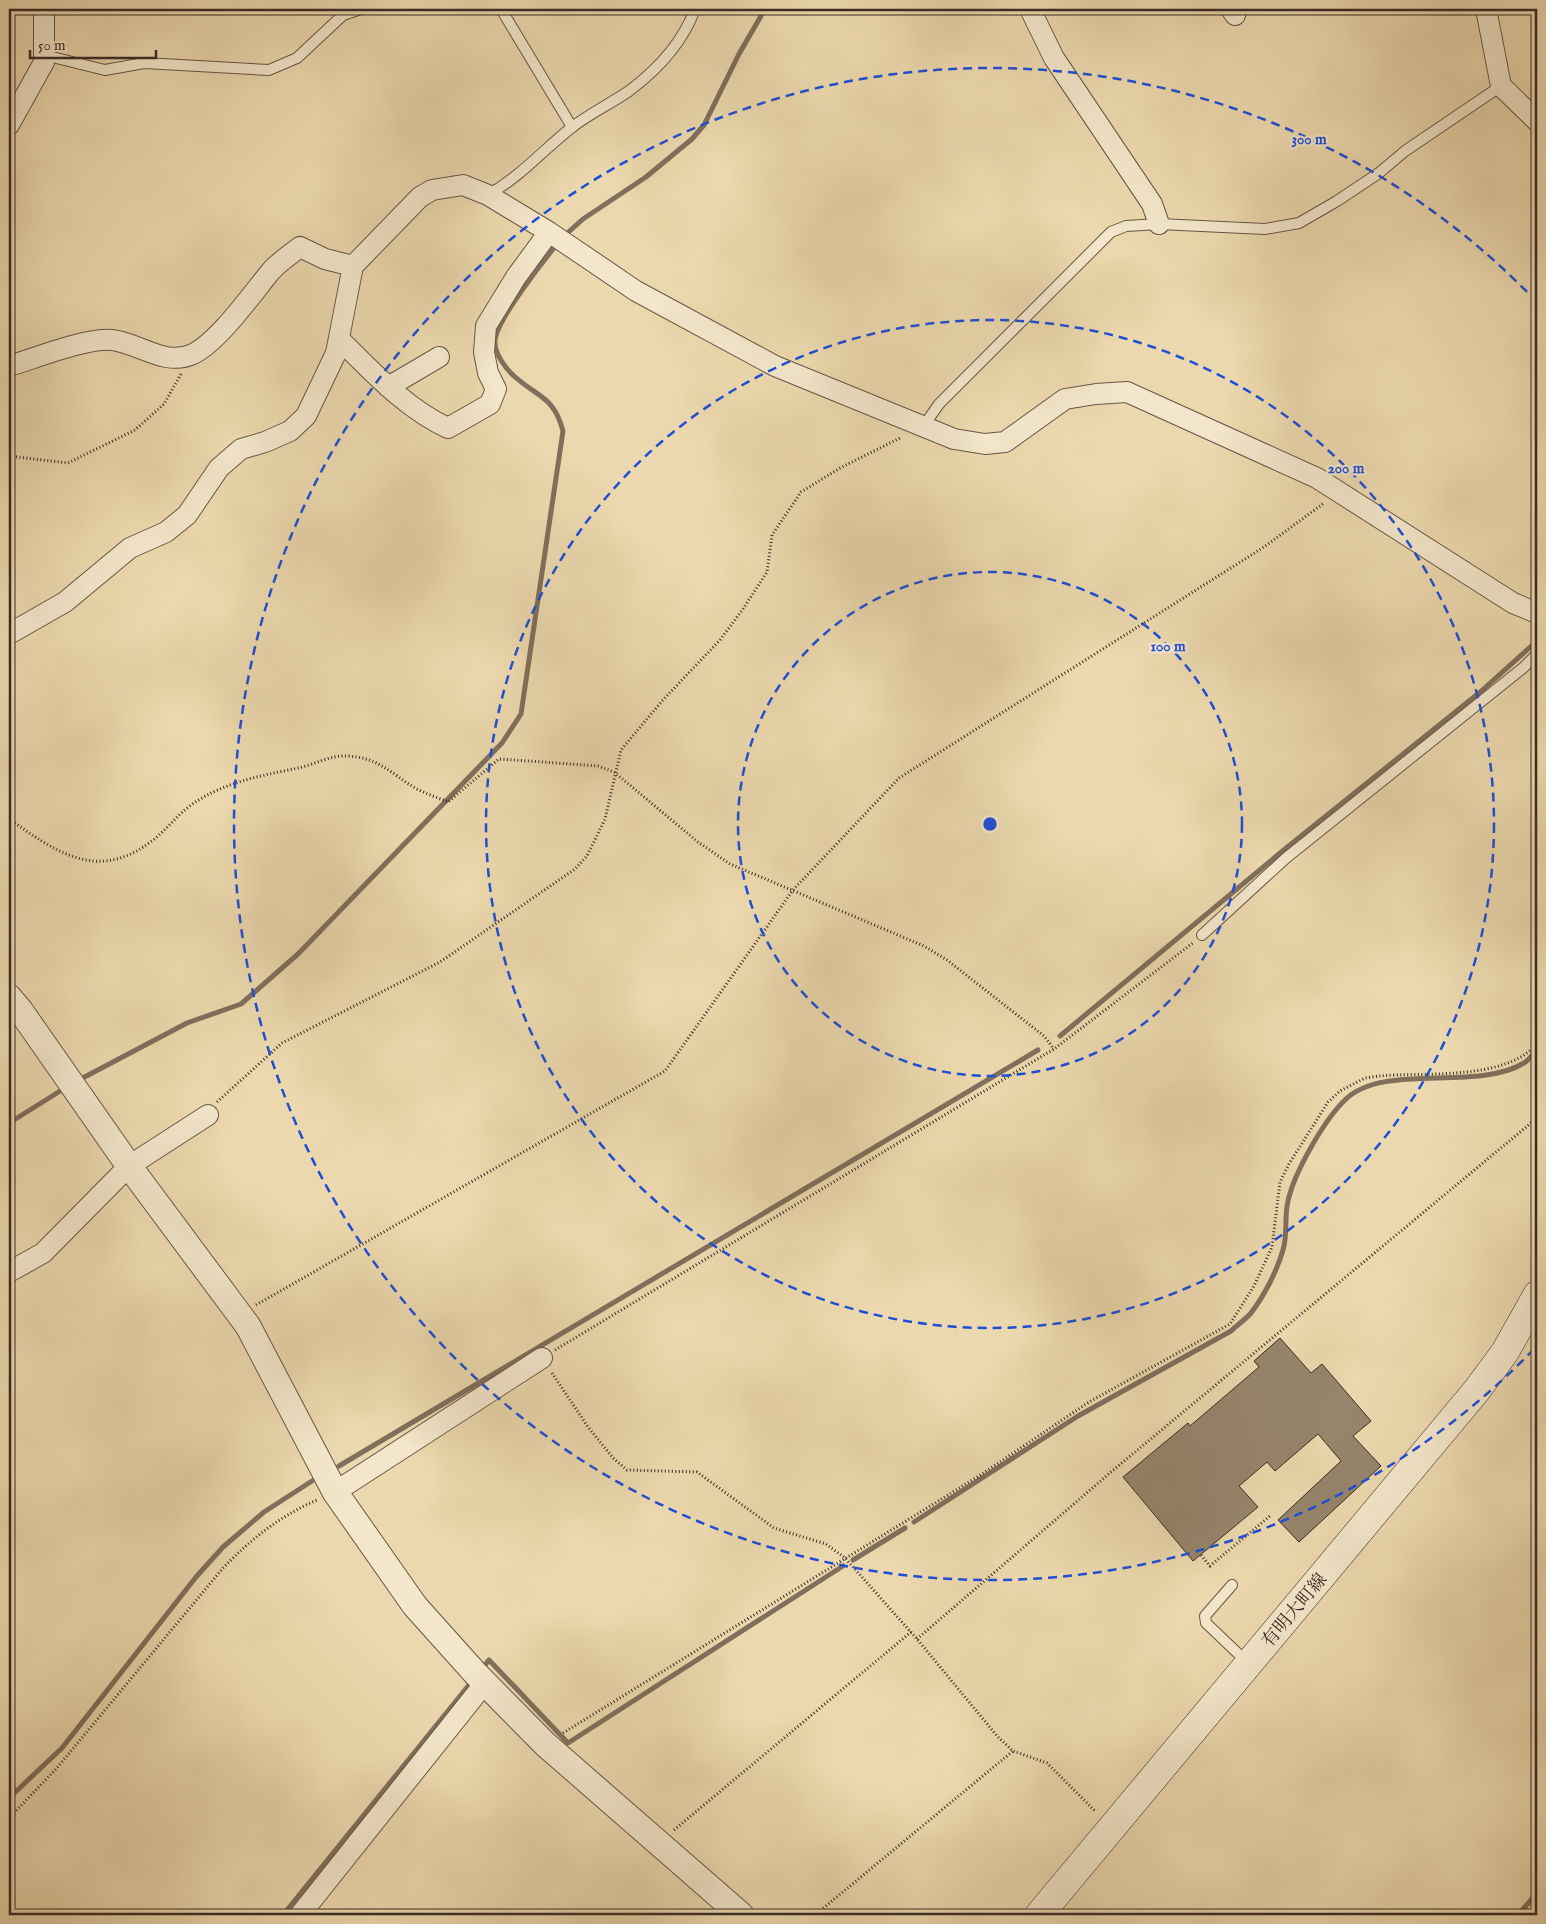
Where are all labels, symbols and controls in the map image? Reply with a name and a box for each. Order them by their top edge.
scale bar [30,28,156,60]
text: 50 m [38,36,66,55]
text: 300 m [1291,130,1327,149]
text: 200 m [1328,459,1365,478]
text: 100 m [1150,637,1186,656]
centre of rings [981,815,999,833]
street label: 有明大町線 [1257,1569,1333,1653]

